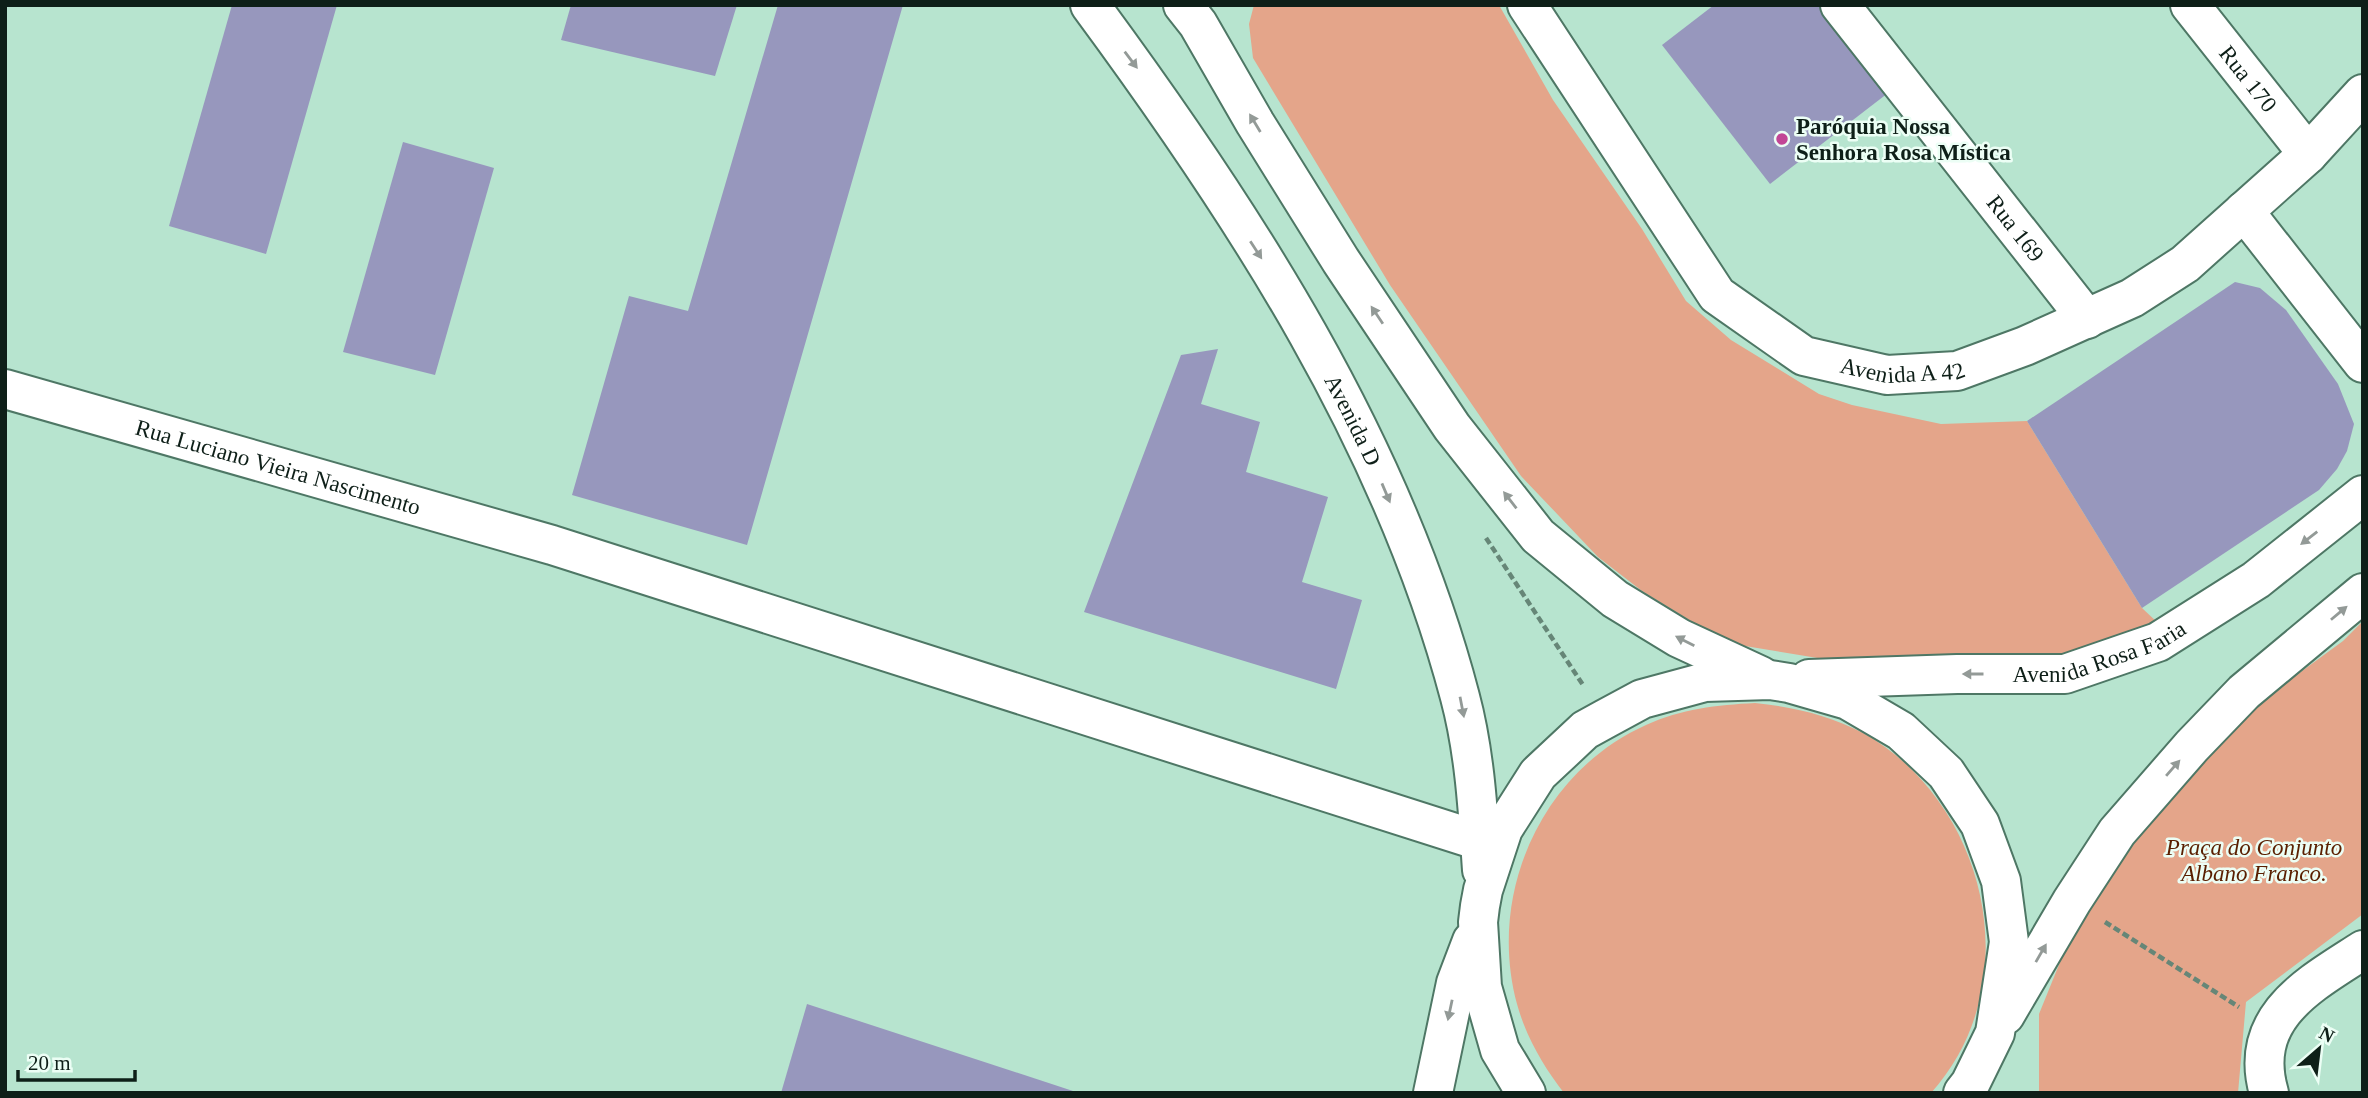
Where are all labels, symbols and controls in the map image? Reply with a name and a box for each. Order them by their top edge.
street label: Rua 170 [2215,41,2282,117]
one-way arrow [1123,51,1137,69]
one-way arrow [1249,114,1261,133]
place label: Paróquia Nossa Senhora Rosa Mística [1796,114,2011,165]
marker: Paróquia Nossa Senhora Rosa Mística [1774,131,1790,147]
street label: Rua 169 [1982,190,2049,266]
one-way arrow [1250,240,1263,259]
one-way arrow [1371,305,1384,325]
street label: Avenida A 42 [1838,352,1968,387]
street label: Avenida D [1320,370,1386,469]
street label: Rua Luciano Vieira Nascimento [133,414,424,519]
one-way arrow [1381,483,1392,504]
one-way arrow [1503,491,1517,509]
one-way arrow [2301,530,2319,545]
one-way arrow [2330,606,2347,621]
street label: Avenida Rosa Faria [2012,615,2190,687]
one-way arrow [1675,636,1695,647]
one-way arrow [1961,668,1983,680]
one-way arrow [1456,696,1467,718]
one-way arrow [2165,759,2181,777]
park label: Praça do Conjunto Albano Franco. [2165,835,2342,886]
one-way arrow [2035,943,2048,962]
one-way arrow [1445,999,1456,1021]
north arrow [2284,1014,2354,1084]
text: N [2316,1022,2338,1047]
scale bar [18,1038,135,1082]
text: 20 m [28,1051,71,1075]

